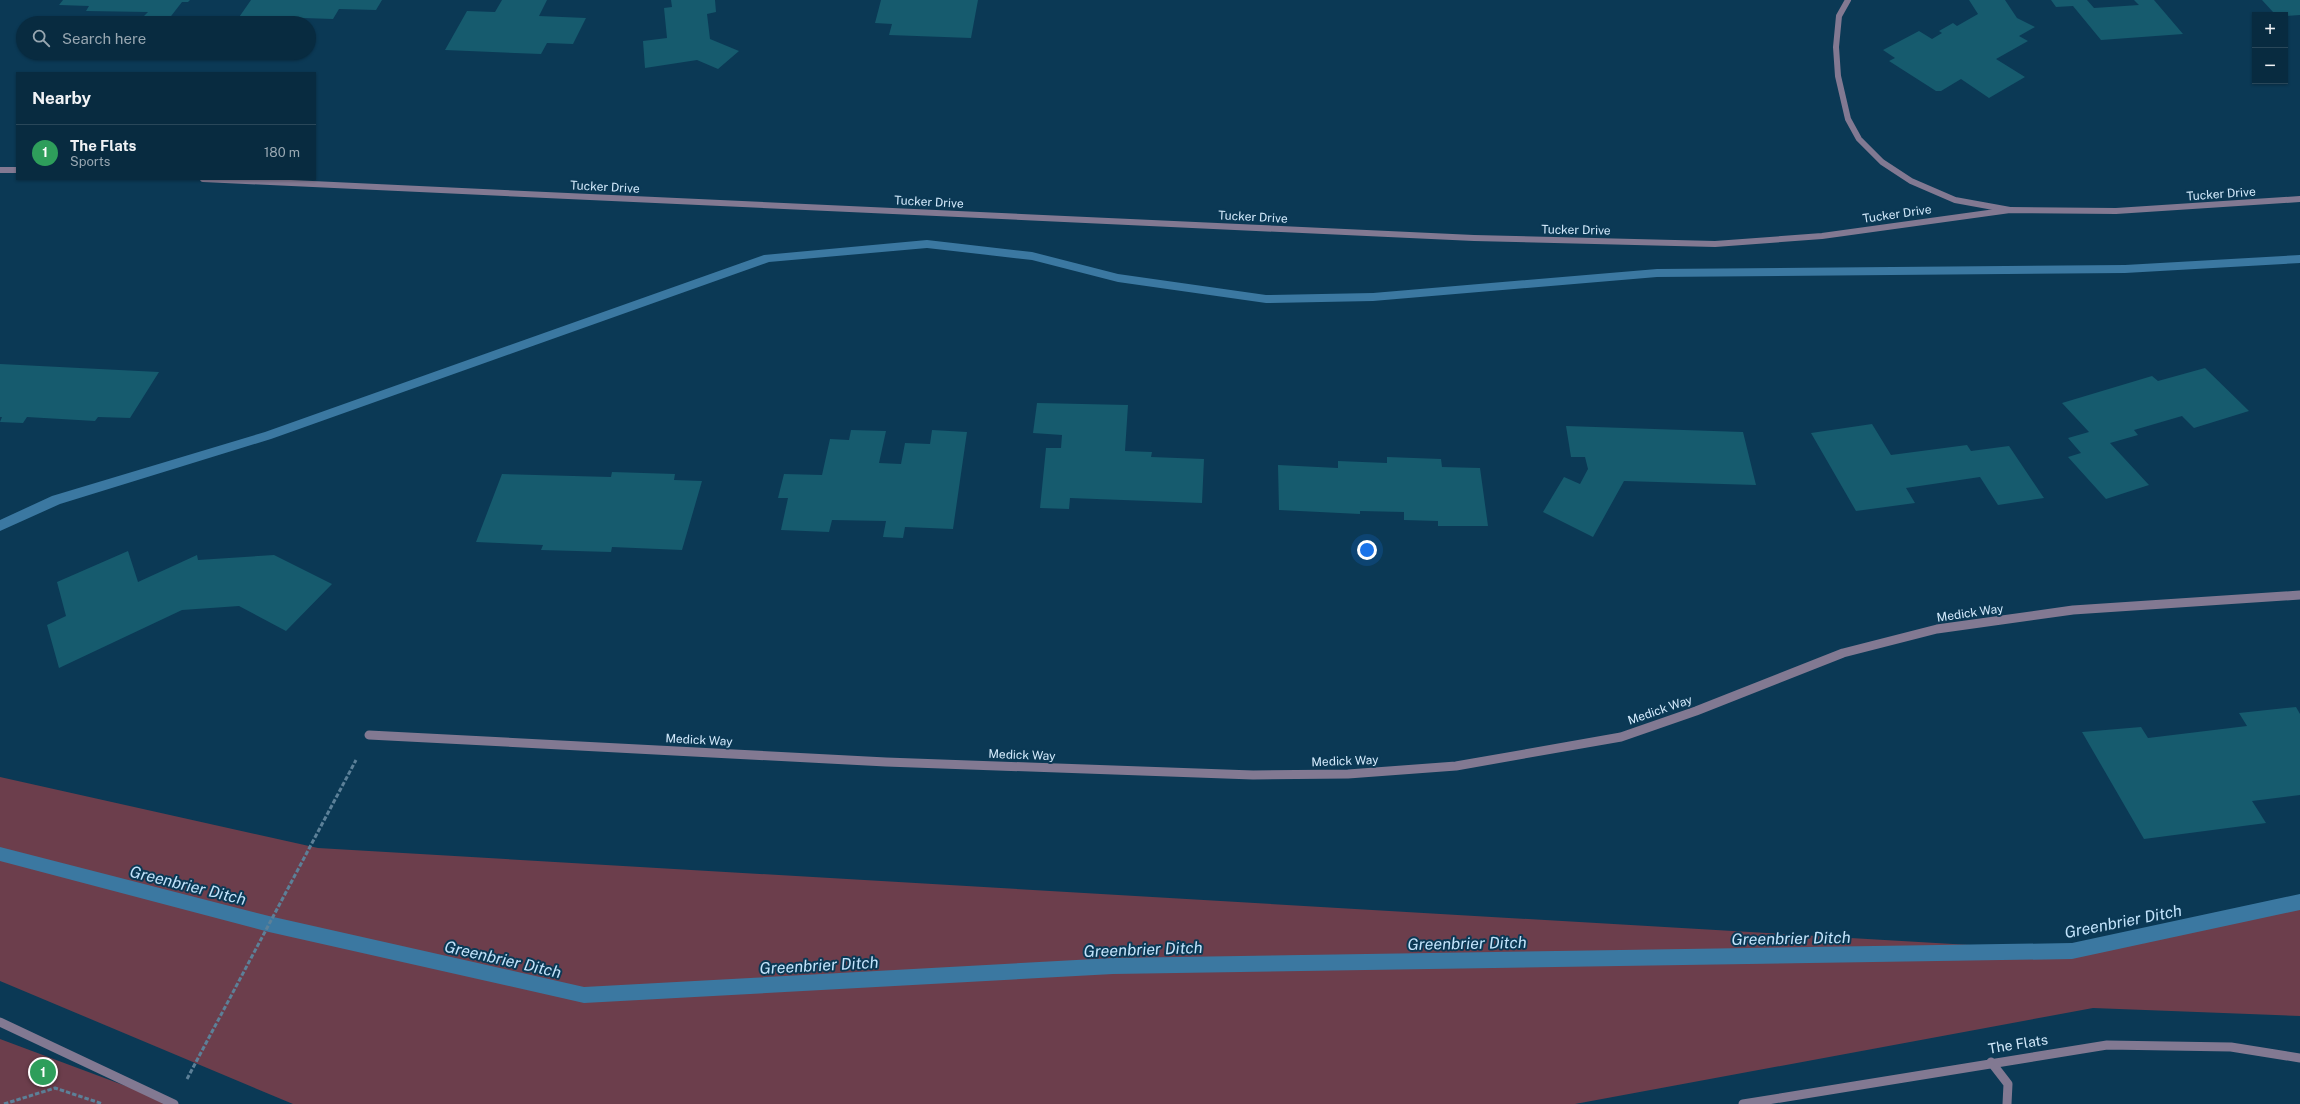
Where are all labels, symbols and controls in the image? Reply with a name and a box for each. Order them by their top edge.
map controls [2252,12,2288,84]
button: + [2252,12,2288,48]
search box [16,16,316,60]
icon: search [30,27,52,49]
text: Search here [62,30,146,47]
button: − [2252,48,2288,84]
text: Nearby [32,88,91,108]
text: The Flats [70,137,137,154]
text: 1 [42,145,48,160]
text: 180 m [264,145,300,160]
text: Sports [70,154,110,169]
street label: Tucker Drive [570,178,640,196]
street label: Tucker Drive [2186,185,2256,203]
street label: Tucker Drive [894,193,964,211]
street label: Tucker Drive [1862,202,1933,226]
street label: Tucker Drive [1218,208,1288,226]
street label: Tucker Drive [1541,222,1611,238]
your location [1357,540,1377,560]
street label: Medick Way [1936,601,2005,625]
street label: Medick Way [1626,692,1695,728]
street label: Medick Way [665,731,733,749]
street label: Medick Way [988,747,1056,763]
street label: Medick Way [1311,753,1379,769]
water label: Greenbrier Ditch [128,862,248,909]
water label: Greenbrier Ditch [2063,901,2183,942]
water label: Greenbrier Ditch [1731,928,1851,949]
water label: Greenbrier Ditch [1407,933,1527,954]
water label: Greenbrier Ditch [443,937,563,982]
water label: Greenbrier Ditch [1083,938,1203,961]
water label: Greenbrier Ditch [759,953,879,978]
street label: The Flats [1987,1031,2049,1057]
pin: 1 [30,1057,56,1087]

